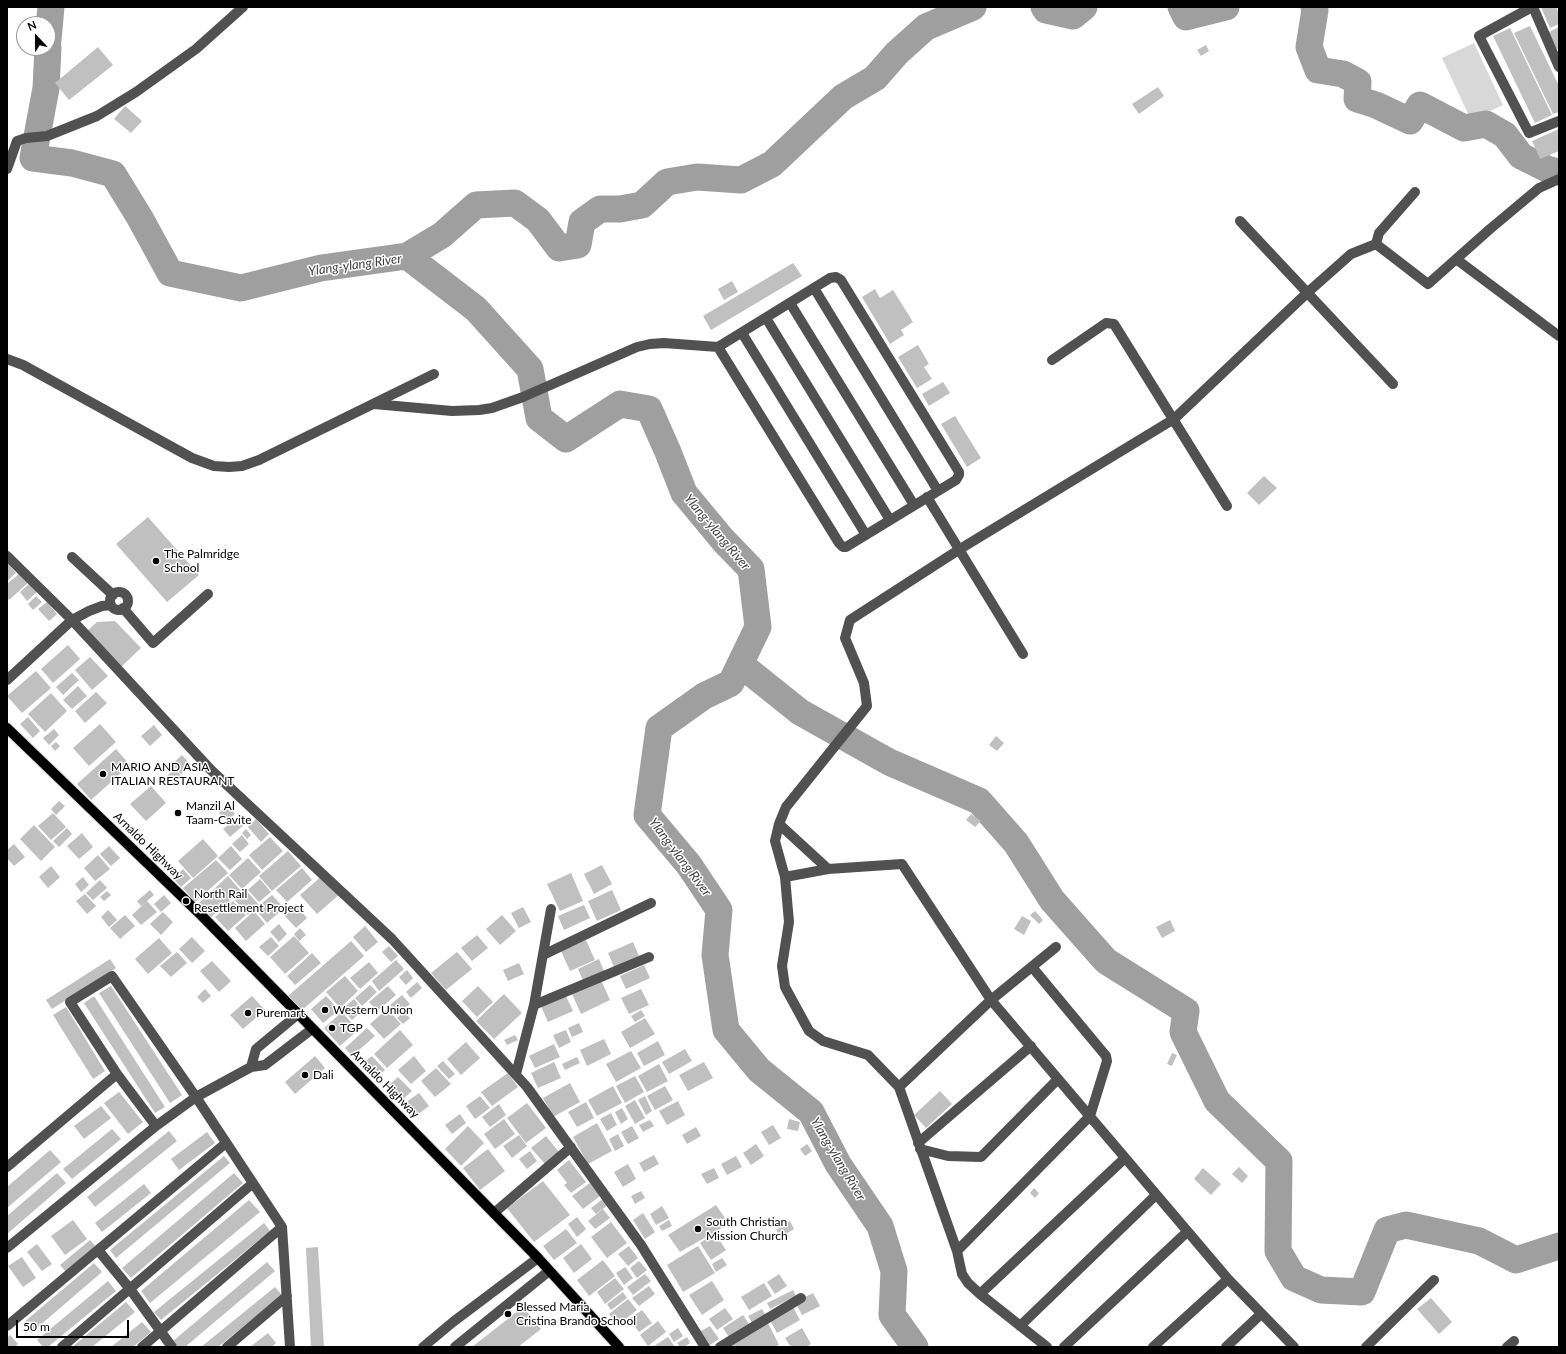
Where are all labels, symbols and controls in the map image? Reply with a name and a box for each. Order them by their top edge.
north arrow [16,16,56,56]
text: N [25,18,38,33]
water label: Ylang-ylang River [307,251,403,279]
water label: Ylang-ylang River [681,491,753,573]
place label: The Palmridge School [164,547,239,575]
marker: The Palmridge School [151,556,161,566]
place label: MARIO AND ASIA ITALIAN RESTAURANT [111,760,234,788]
marker: MARIO AND ASIA ITALIAN RESTAURANT [98,769,108,779]
place label: Manzil Al Taam-Cavite [186,799,252,827]
marker: Manzil Al Taam-Cavite [173,808,183,818]
street label: Arnaldo Highway [110,809,186,883]
water label: Ylang-ylang River [645,815,715,899]
place label: North Rail Resettlement Project [194,887,304,915]
marker: North Rail Resettlement Project [181,896,191,906]
place label: Western Union [333,1003,413,1017]
marker: Western Union [320,1005,330,1015]
place label: Puremart [256,1006,305,1020]
marker: Puremart [243,1008,253,1018]
place label: TGP [340,1021,363,1035]
marker: TGP [327,1023,337,1033]
street label: Arnaldo Highway [348,1047,422,1121]
place label: Dali [313,1068,334,1082]
marker: Dali [300,1070,310,1080]
water label: Ylang-ylang River [807,1115,869,1203]
place label: South Christian Mission Church [706,1215,788,1243]
marker: South Christian Mission Church [693,1224,703,1234]
place label: Blessed Maria Cristina Brando School [516,1300,636,1328]
marker: Blessed Maria Cristina Brando School [503,1309,513,1319]
scale bar [18,1312,131,1338]
text: 50 m [23,1319,50,1334]

